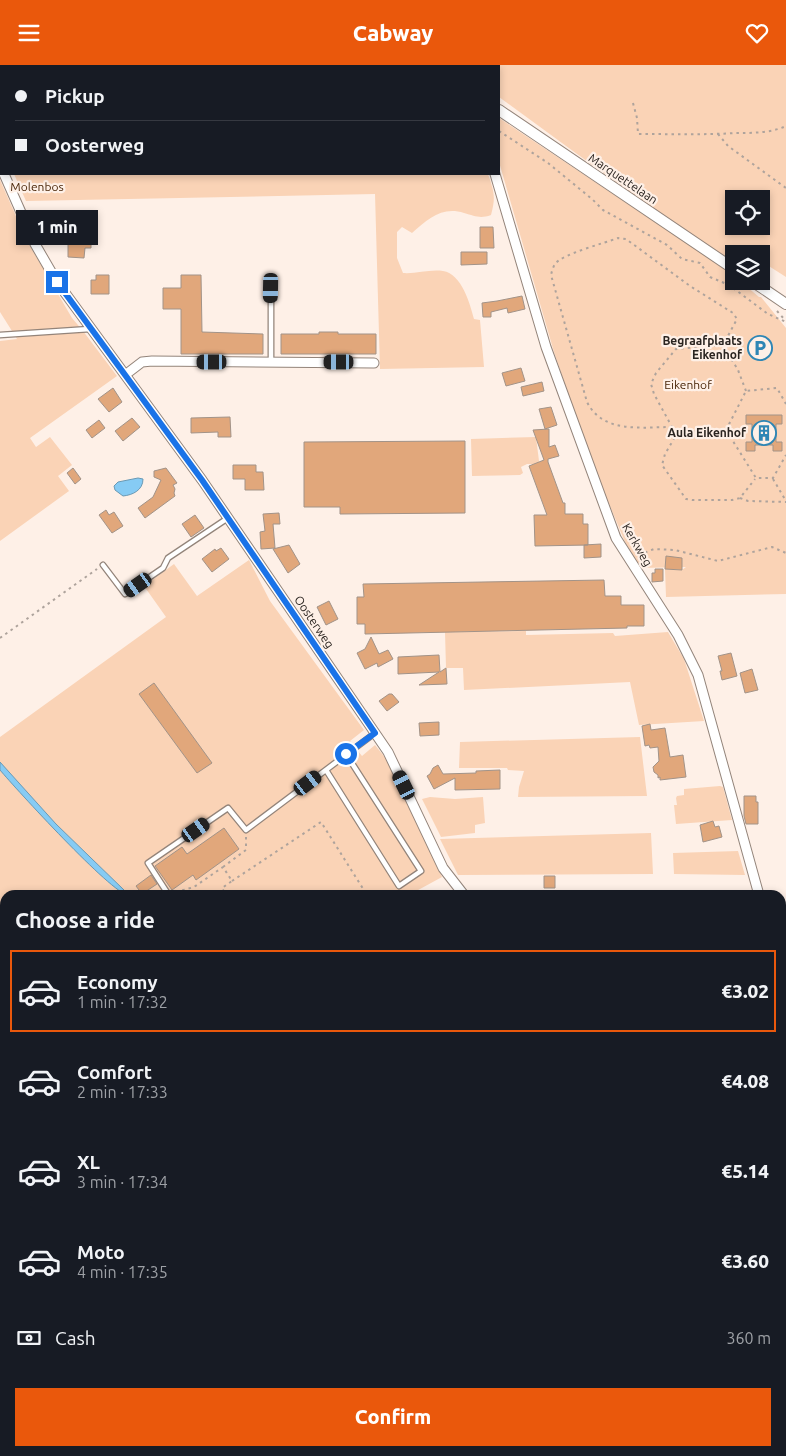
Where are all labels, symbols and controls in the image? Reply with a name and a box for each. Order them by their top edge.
icon: menu [15,19,43,47]
icon: heart [743,19,771,47]
text: Cabway [353,20,433,45]
text: Pickup [45,85,105,107]
text: Oosterweg [45,134,144,156]
street label: Marquettelaan [586,151,660,206]
park label: Molenbos [10,180,64,193]
map controls [725,190,770,290]
button: locate [725,190,770,235]
callout: 1 min [16,209,98,245]
text: 1 min [37,218,77,236]
button: layers [725,245,770,290]
route end [46,271,68,293]
car [263,273,278,303]
place label: Begraafplaats Eikenhof [662,334,743,361]
parking icon: Begraafplaats Eikenhof [747,335,773,361]
car [197,355,227,370]
car [324,355,354,370]
park label: Eikenhof [664,378,712,391]
building icon: Aula Eikenhof [751,420,777,446]
place label: Aula Eikenhof [667,426,747,439]
street label: Kerkweg [620,521,655,568]
car [121,570,154,600]
street label: Oosterweg [292,593,337,650]
route start [335,743,357,765]
car [291,768,324,798]
car [390,768,417,802]
car [179,815,212,845]
text: Choose a ride [15,907,155,932]
icon: car [17,969,62,1014]
text: Economy [77,971,158,993]
text: €3.02 [721,980,769,1002]
text: 1 min · 17:32 [77,993,168,1011]
icon: car [17,1059,62,1104]
text: Comfort [77,1061,152,1083]
text: €4.08 [721,1070,769,1092]
text: 2 min · 17:33 [77,1083,168,1101]
icon: car [17,1149,62,1194]
text: XL [77,1151,100,1173]
text: €5.14 [721,1160,769,1182]
text: 3 min · 17:34 [77,1173,168,1191]
icon: car [17,1239,62,1284]
text: Moto [77,1241,125,1263]
text: €3.60 [721,1250,769,1272]
text: 4 min · 17:35 [77,1263,168,1281]
icon: cash [15,1324,43,1352]
text: Cash [55,1327,96,1349]
text: 360 m [726,1329,771,1347]
button: Confirm [15,1388,771,1446]

